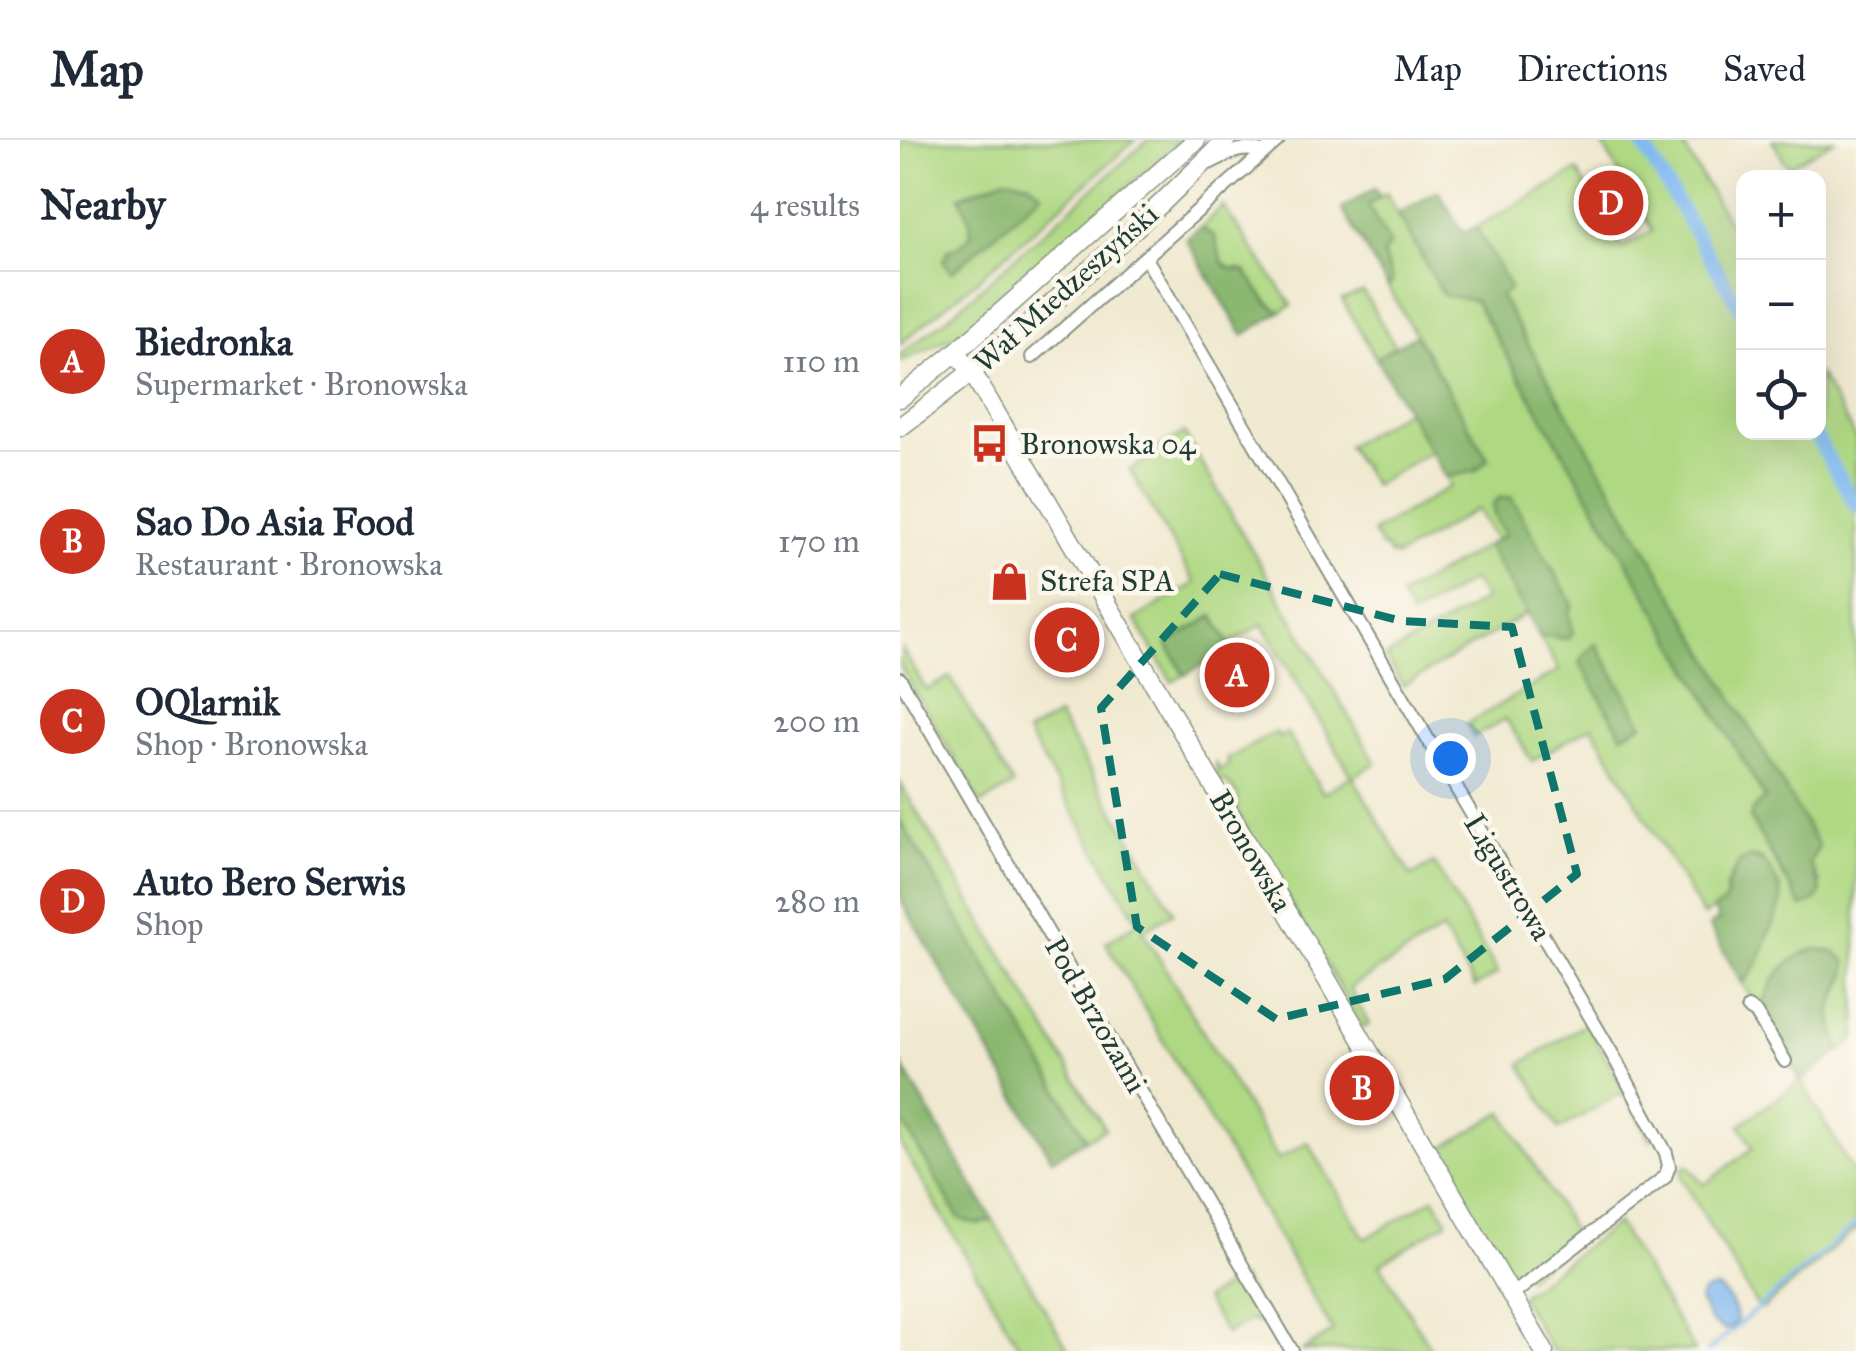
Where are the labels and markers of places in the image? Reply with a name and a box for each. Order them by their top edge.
pin: D [1578,166,1644,240]
bus stop icon: Bronowska 04 [969,423,1011,465]
place label: Bronowska 04 [1020,426,1197,462]
shop icon: Strefa SPA [989,560,1031,602]
place label: Strefa SPA [1040,563,1175,599]
pin: C [1034,602,1100,678]
pin: A [1204,638,1270,712]
pin: B [1330,1050,1394,1126]

